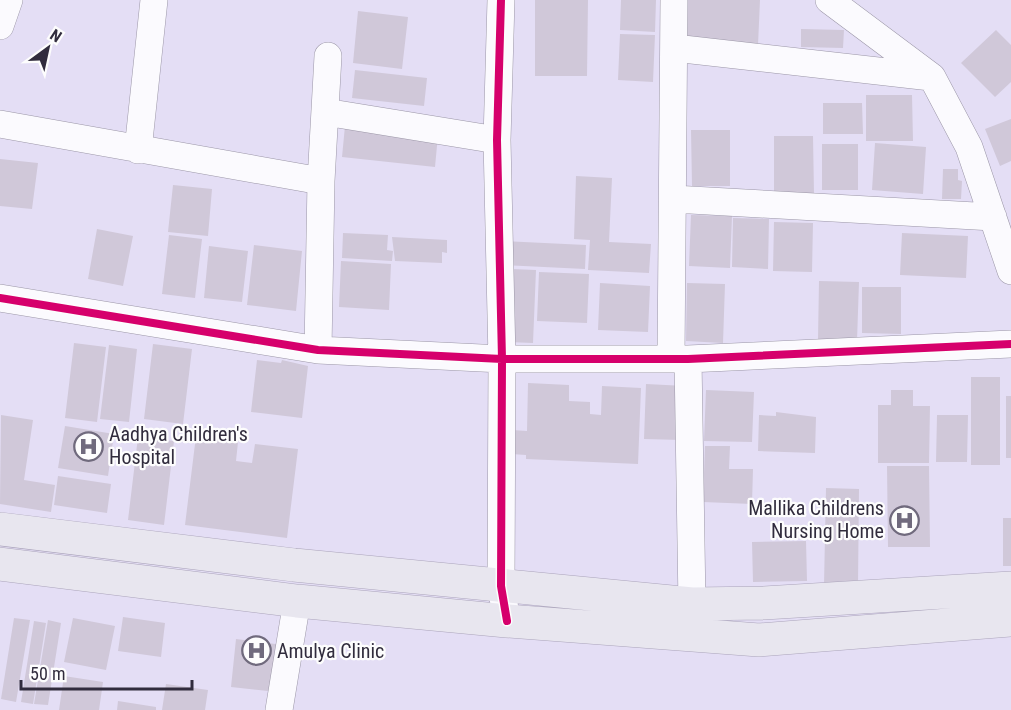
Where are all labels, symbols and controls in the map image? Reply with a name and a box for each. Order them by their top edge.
north arrow [18,18,78,78]
text: N [47,25,65,46]
place label: Aadhya Children's Hospital [109,422,248,469]
hospital icon: Aadhya Children's Hospital [72,430,104,462]
place label: Mallika Childrens Nursing Home [748,496,884,543]
hospital icon: Mallika Childrens Nursing Home [889,504,921,536]
hospital icon: Amulya Clinic [240,635,272,667]
place label: Amulya Clinic [277,639,384,663]
scale bar [21,653,192,691]
text: 50 m [30,663,65,684]

